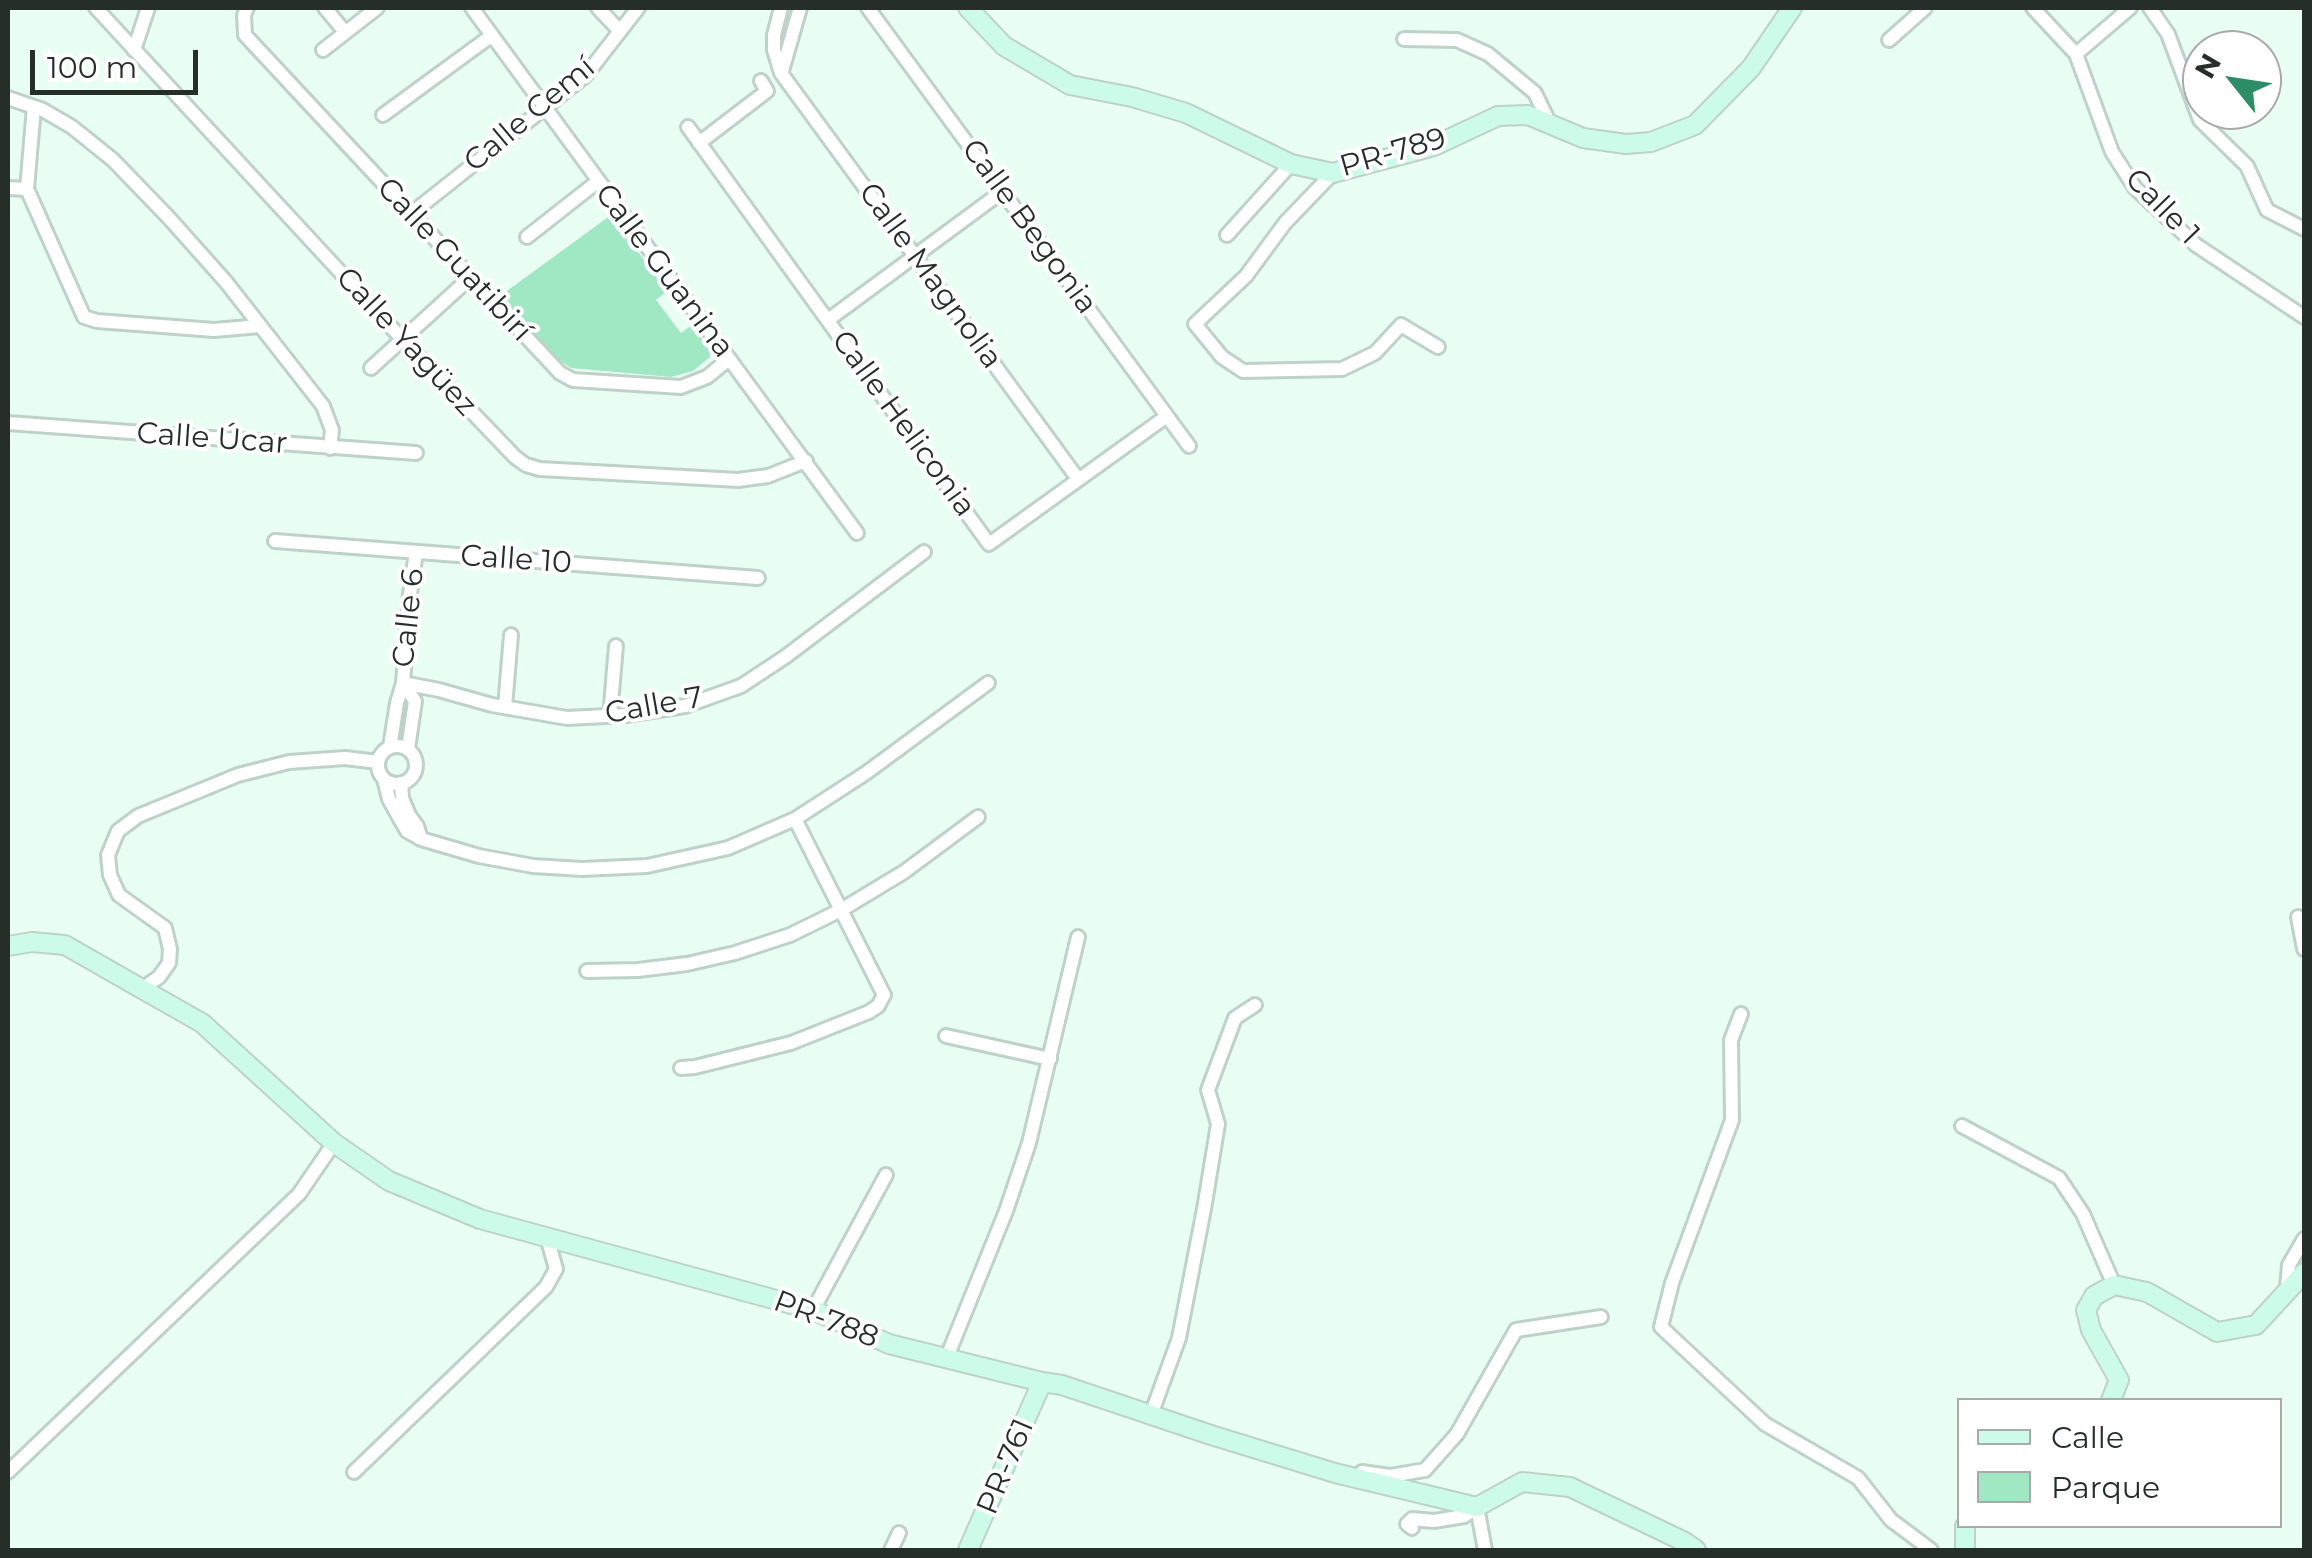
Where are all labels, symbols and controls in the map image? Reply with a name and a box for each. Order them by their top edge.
scale bar [35,30,202,92]
north arrow [2182,30,2282,130]
text: N [2187,48,2228,84]
text: 100 m [47,49,137,86]
street label: Calle Cemí [457,50,603,180]
street label: PR-789 [1336,121,1450,185]
street label: Calle Begonia [954,133,1104,321]
street label: Calle 1 [2117,162,2207,252]
street label: Calle Guatibirí [369,171,539,349]
street label: Calle Magnolia [851,176,1009,376]
street label: Calle Guanina [587,177,741,365]
street label: Calle Yagüez [328,260,484,424]
street label: Calle Heliconia [823,324,983,524]
street label: Calle Úcar [135,416,289,462]
street label: Calle 10 [459,538,573,582]
street label: Calle 6 [386,567,432,669]
street label: Calle 7 [602,680,706,732]
street label: PR-788 [768,1284,884,1356]
legend [1957,1398,2282,1528]
street label: PR-761 [970,1414,1042,1520]
text: Calle [2051,1419,2124,1456]
text: Parque [2051,1469,2160,1506]

